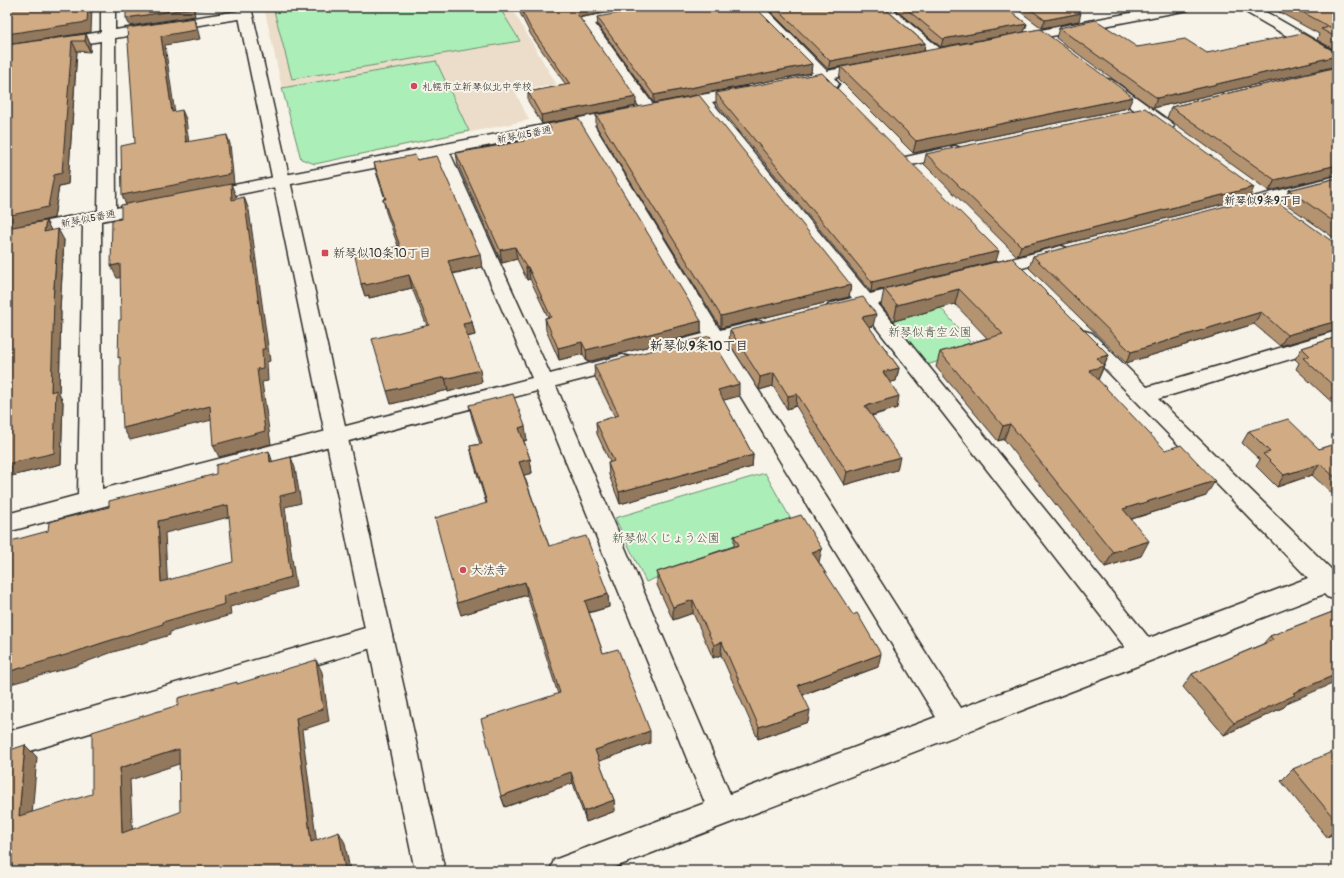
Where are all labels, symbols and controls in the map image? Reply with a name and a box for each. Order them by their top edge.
marker: 札幌市立新琴似北中学校 [409,81,419,91]
place label: 札幌市立新琴似北中学校 [422,81,532,93]
street label: 新琴似5番通 [496,124,553,146]
district label: 新琴似9条9丁目 [1224,194,1302,207]
street label: 新琴似5番通 [60,208,117,230]
place label: 新琴似10条10丁目 [333,246,431,261]
marker: 新琴似10条10丁目 [320,248,330,258]
park label: 新琴似青空公園 [888,325,972,340]
district label: 新琴似9条10丁目 [650,338,748,354]
park label: 新琴似くじょう公園 [612,531,720,546]
place label: 大法寺 [471,563,507,578]
marker: 大法寺 [458,565,468,575]

